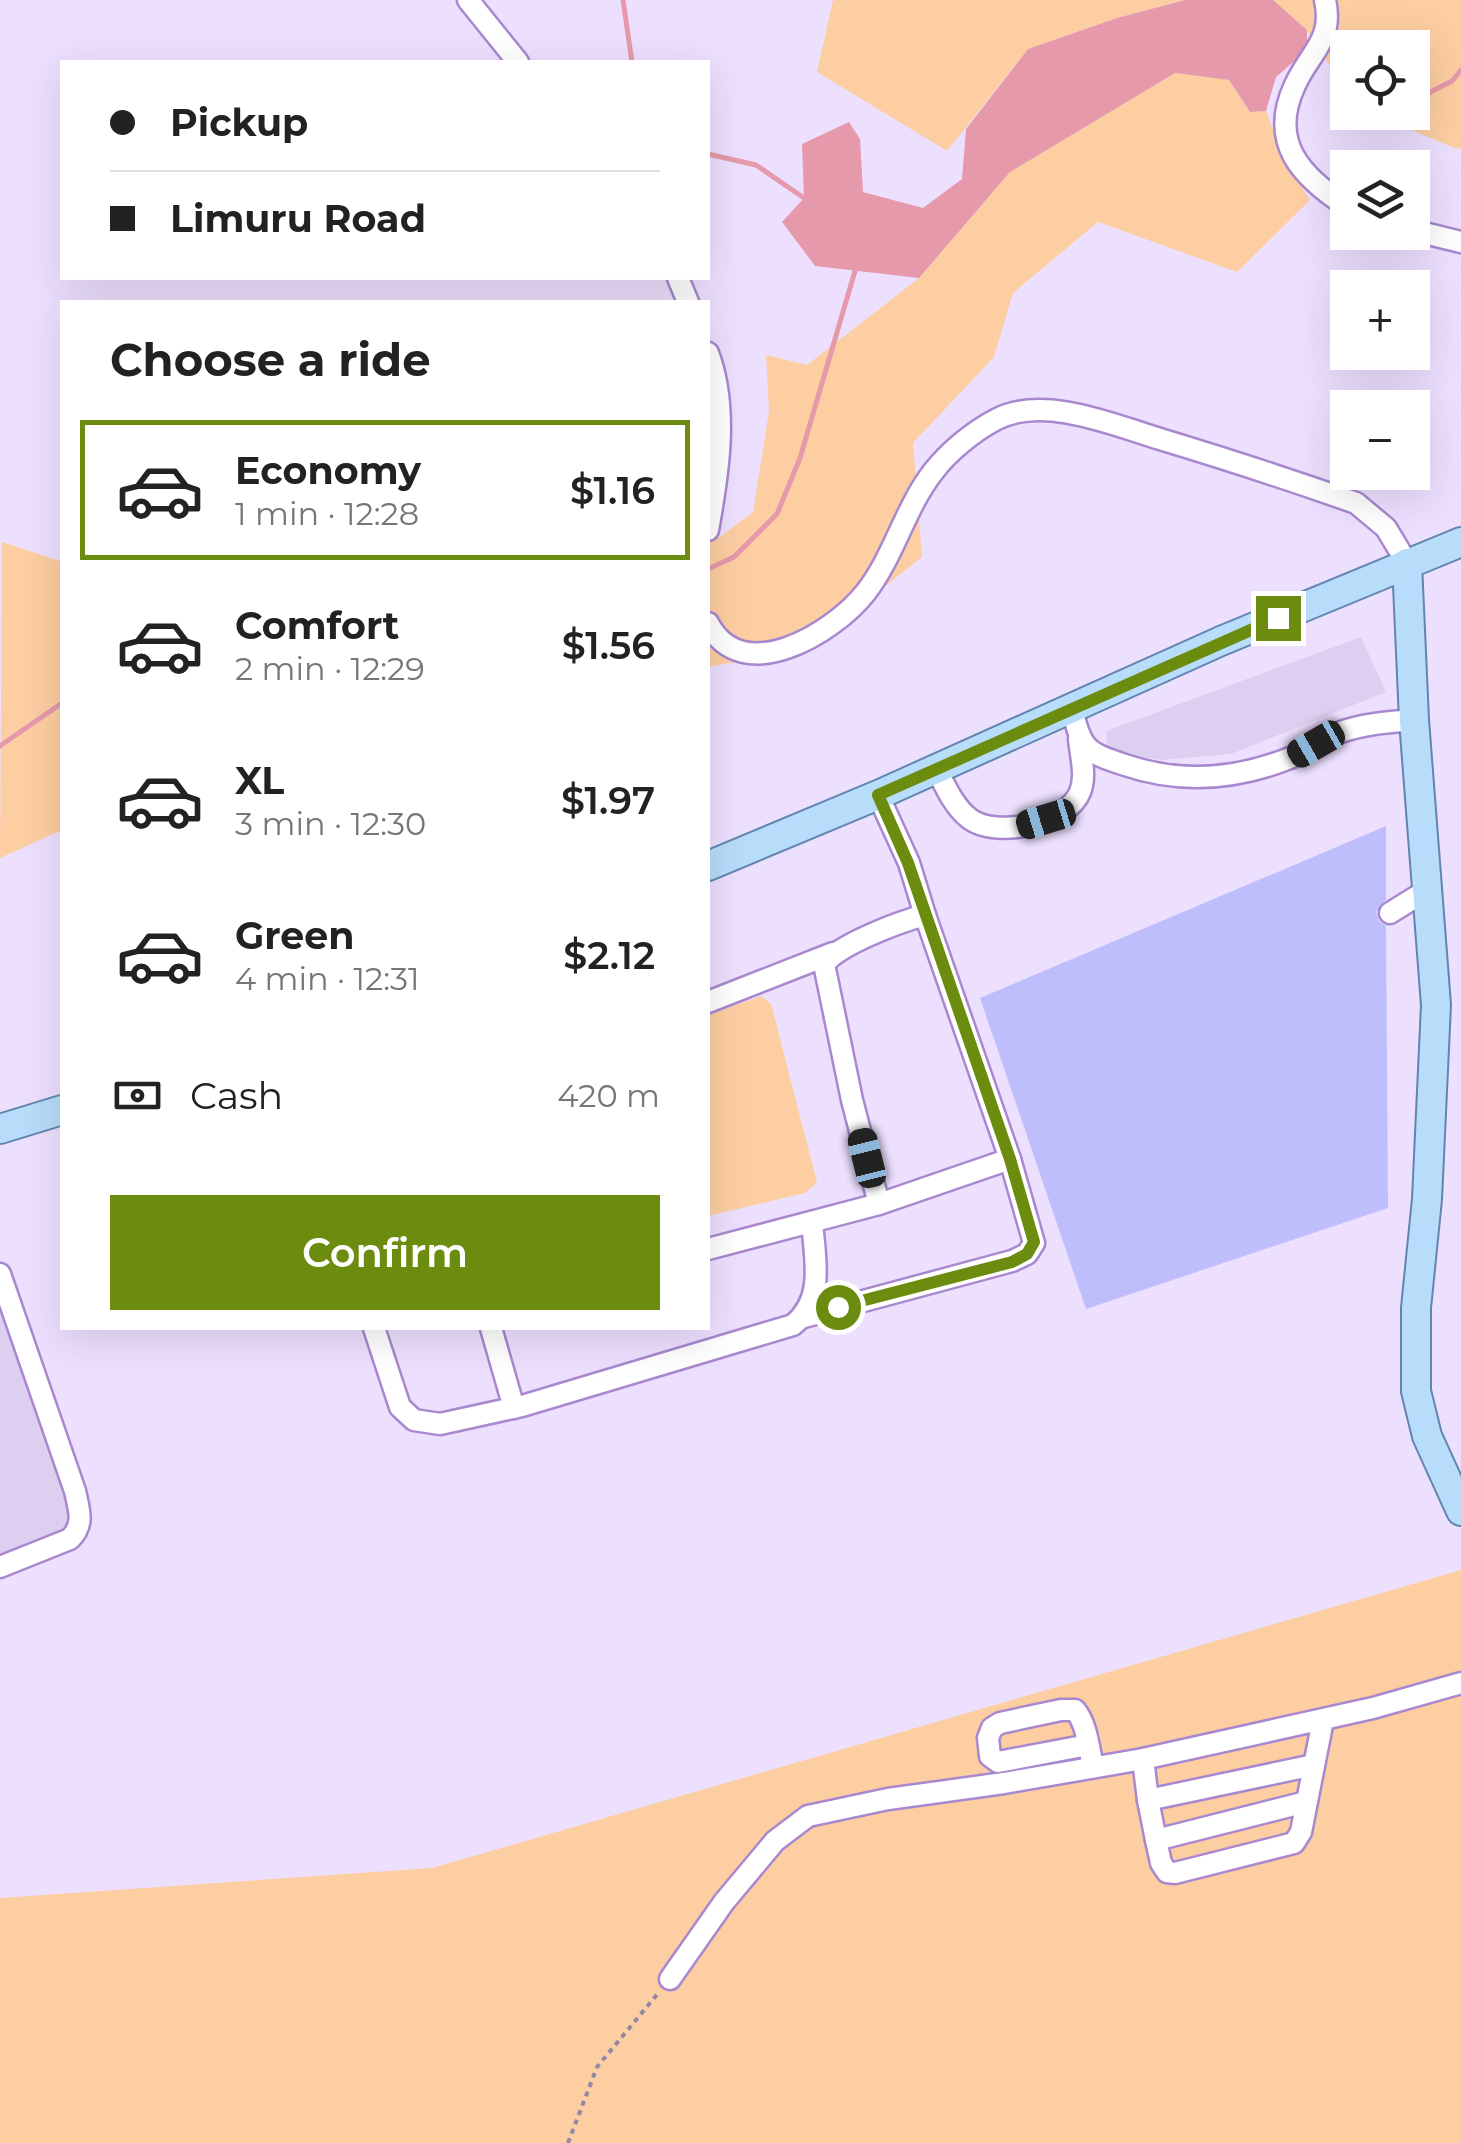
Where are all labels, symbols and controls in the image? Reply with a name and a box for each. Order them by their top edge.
map controls [1330,30,1430,490]
button: locate [1330,30,1430,130]
text: Pickup [170,99,308,146]
button: layers [1330,150,1430,250]
text: Limuru Road [170,195,426,242]
button: + [1330,270,1430,370]
text: Choose a ride [110,332,431,387]
button: − [1330,390,1430,490]
icon: car [115,445,205,535]
text: Economy [235,447,421,494]
text: $1.16 [570,467,655,514]
text: 1 min · 12:28 [235,494,419,533]
route end [1256,596,1301,641]
icon: car [115,600,205,690]
text: Comfort [235,602,399,649]
text: $1.56 [562,622,655,669]
text: 2 min · 12:29 [235,649,425,688]
car [1283,716,1349,772]
icon: car [115,755,205,845]
text: XL [235,757,284,804]
text: $1.97 [561,777,655,824]
car [1013,796,1079,842]
text: 3 min · 12:30 [235,804,426,843]
icon: car [115,910,205,1000]
text: Green [235,912,355,959]
text: $2.12 [563,932,655,979]
text: 4 min · 12:31 [235,959,420,998]
icon: cash [110,1068,165,1123]
text: Cash [190,1072,283,1119]
text: 420 m [557,1076,660,1115]
car [845,1125,889,1191]
button: Confirm [110,1195,660,1310]
route start [816,1285,861,1330]

